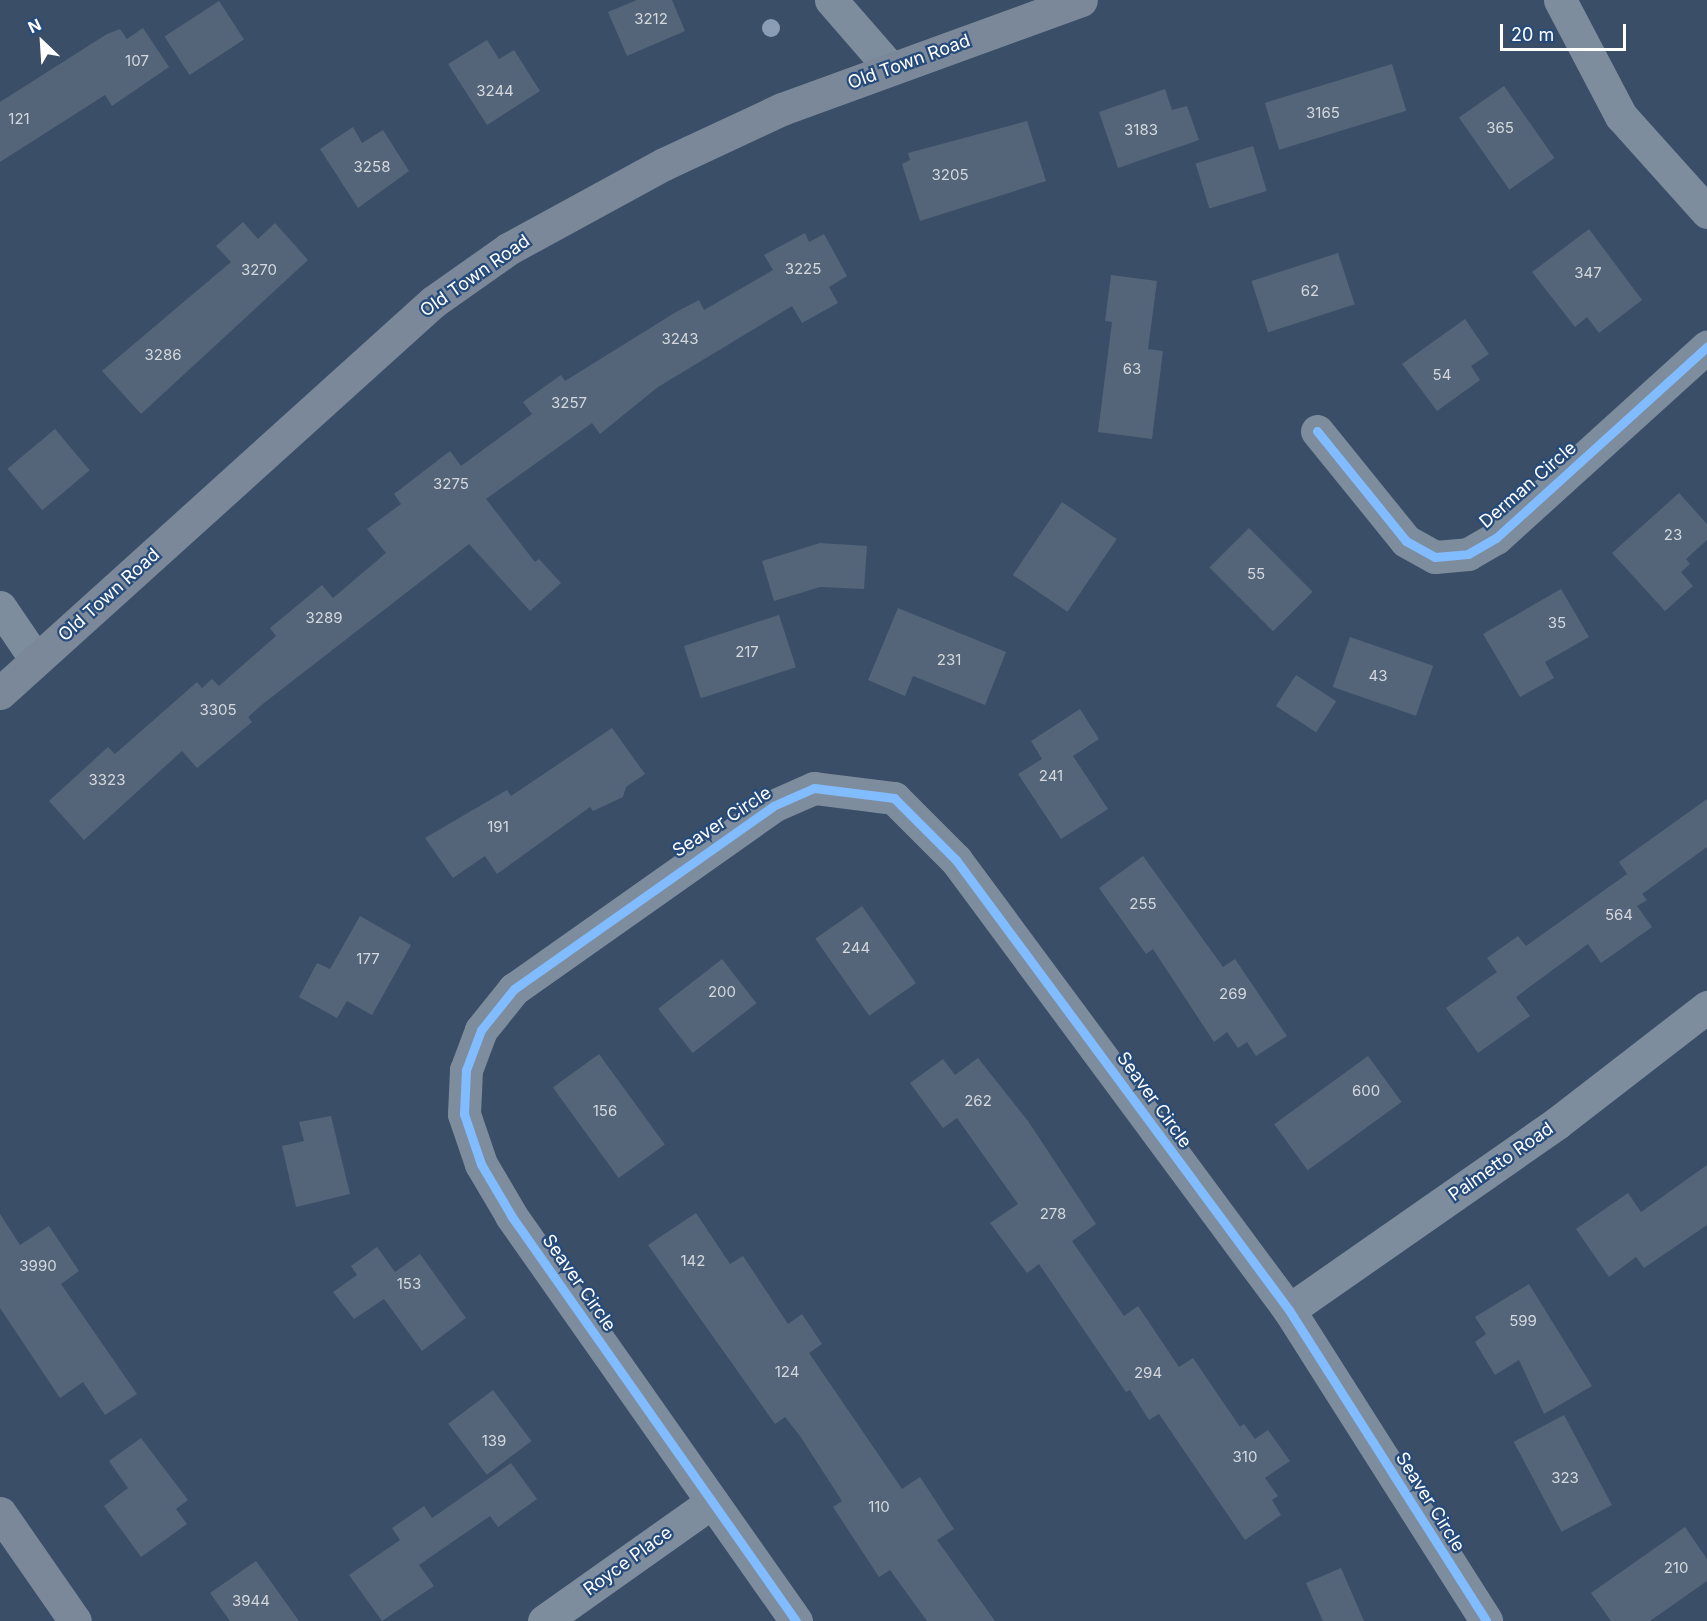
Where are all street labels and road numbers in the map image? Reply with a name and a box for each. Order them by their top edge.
street label: Old Town Road [845,30,973,94]
street label: Old Town Road [416,230,534,322]
street label: Derman Circle [1475,437,1581,533]
street label: Old Town Road [54,544,164,646]
street label: Seaver Circle [669,782,775,862]
street label: Seaver Circle [1112,1048,1196,1152]
street label: Palmetto Road [1445,1118,1557,1206]
street label: Seaver Circle [538,1230,620,1336]
street label: Seaver Circle [1391,1448,1469,1556]
street label: Royce Place [580,1522,676,1600]

